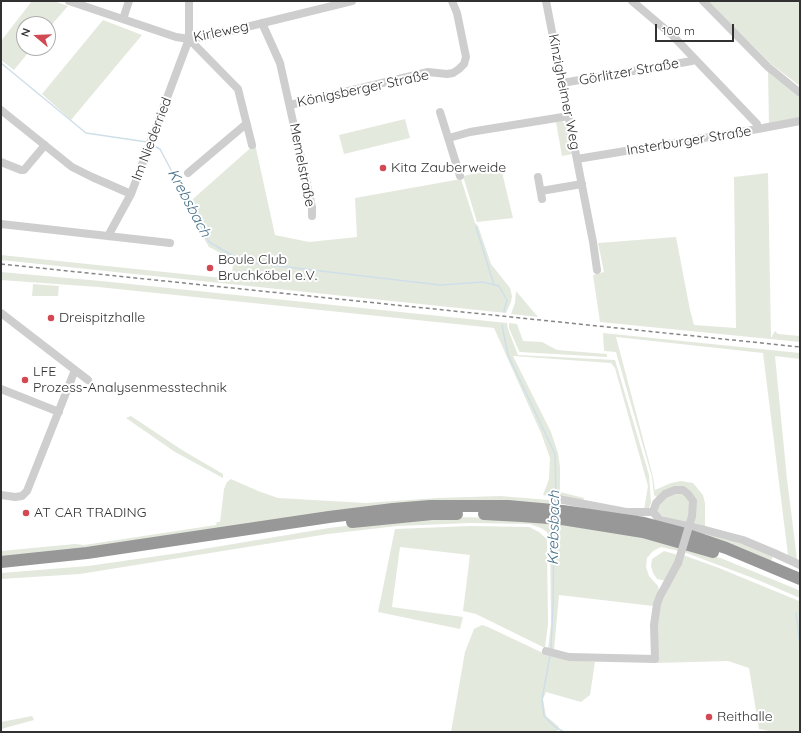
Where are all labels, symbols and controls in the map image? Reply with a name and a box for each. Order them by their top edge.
north arrow [16,16,56,56]
scale bar [657,16,736,42]
street label: Kirleweg [192,18,250,46]
text: 100 m [662,23,695,38]
text: N [18,26,34,39]
street label: Kinzigheimer Weg [545,33,583,151]
street label: Görlitzer Straße [578,55,680,89]
street label: Königsberger Straße [296,67,430,111]
street label: Im Niederried [128,95,176,183]
street label: Memelstraße [286,122,318,208]
street label: Insterburger Straße [625,123,753,159]
place label: Kita Zauberweide [391,160,506,176]
marker: Kita Zauberweide [378,163,388,173]
water label: Krebsbach [164,166,214,240]
place label: Boule Club Bruchköbel e.V. [218,252,317,284]
marker: Boule Club Bruchköbel e.V. [205,263,215,273]
place label: Dreispitzhalle [59,310,145,326]
marker: Dreispitzhalle [46,313,56,323]
place label: LFE Prozess-Analysenmesstechnik [33,364,227,396]
marker: LFE Prozess-Analysenmesstechnik [20,375,30,385]
water label: Krebsbach [544,491,564,565]
place label: AT CAR TRADING [34,505,146,521]
marker: AT CAR TRADING [21,508,31,518]
place label: Reithalle [717,709,773,725]
marker: Reithalle [704,712,714,722]

